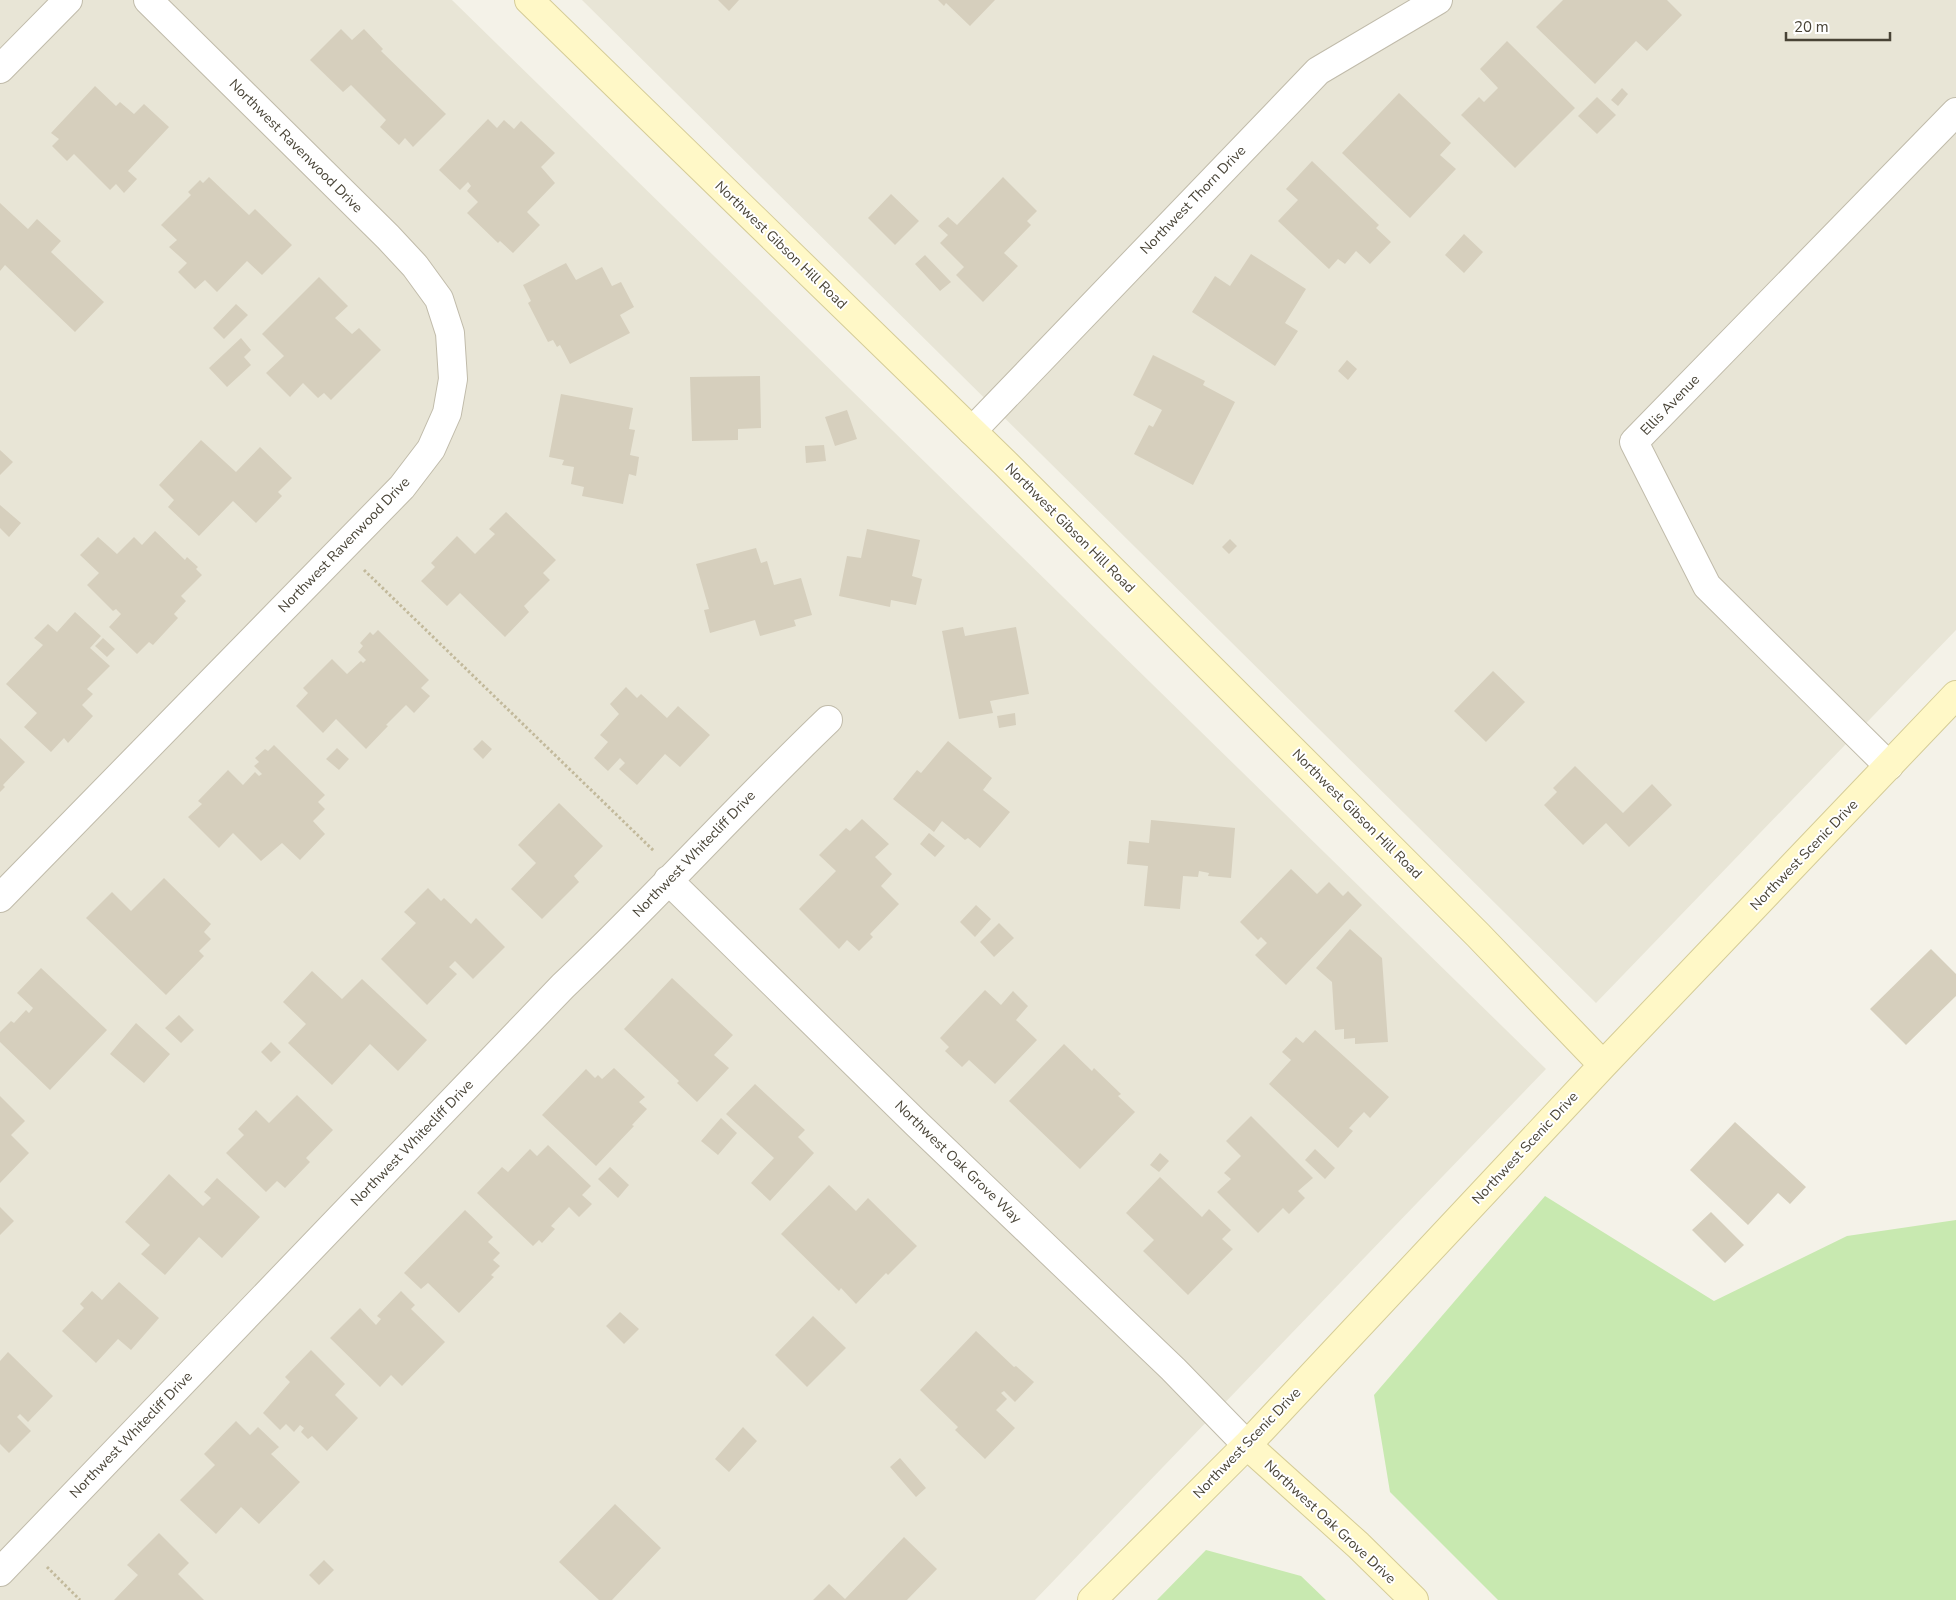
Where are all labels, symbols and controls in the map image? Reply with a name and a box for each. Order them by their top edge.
scale bar [1786,10,1890,42]
text: 20 m [1794,17,1829,37]
street label: Northwest Ravenwood Drive [225,75,367,217]
street label: Northwest Thorn Drive [1136,141,1250,259]
street label: Northwest Gibson Hill Road [711,177,851,313]
street label: Ellis Avenue [1636,370,1704,440]
street label: Northwest Gibson Hill Road [1001,459,1139,597]
street label: Northwest Ravenwood Drive [274,473,414,617]
street label: Northwest Gibson Hill Road [1288,745,1426,883]
street label: Northwest Whitecliff Drive [628,787,760,921]
street label: Northwest Scenic Drive [1746,795,1862,915]
street label: Northwest Whitecliff Drive [346,1076,478,1210]
street label: Northwest Scenic Drive [1468,1088,1582,1208]
street label: Northwest Oak Grove Way [890,1096,1026,1228]
street label: Northwest Whitecliff Drive [65,1368,197,1502]
street label: Northwest Scenic Drive [1189,1383,1305,1503]
street label: Northwest Oak Grove Drive [1260,1456,1400,1588]

